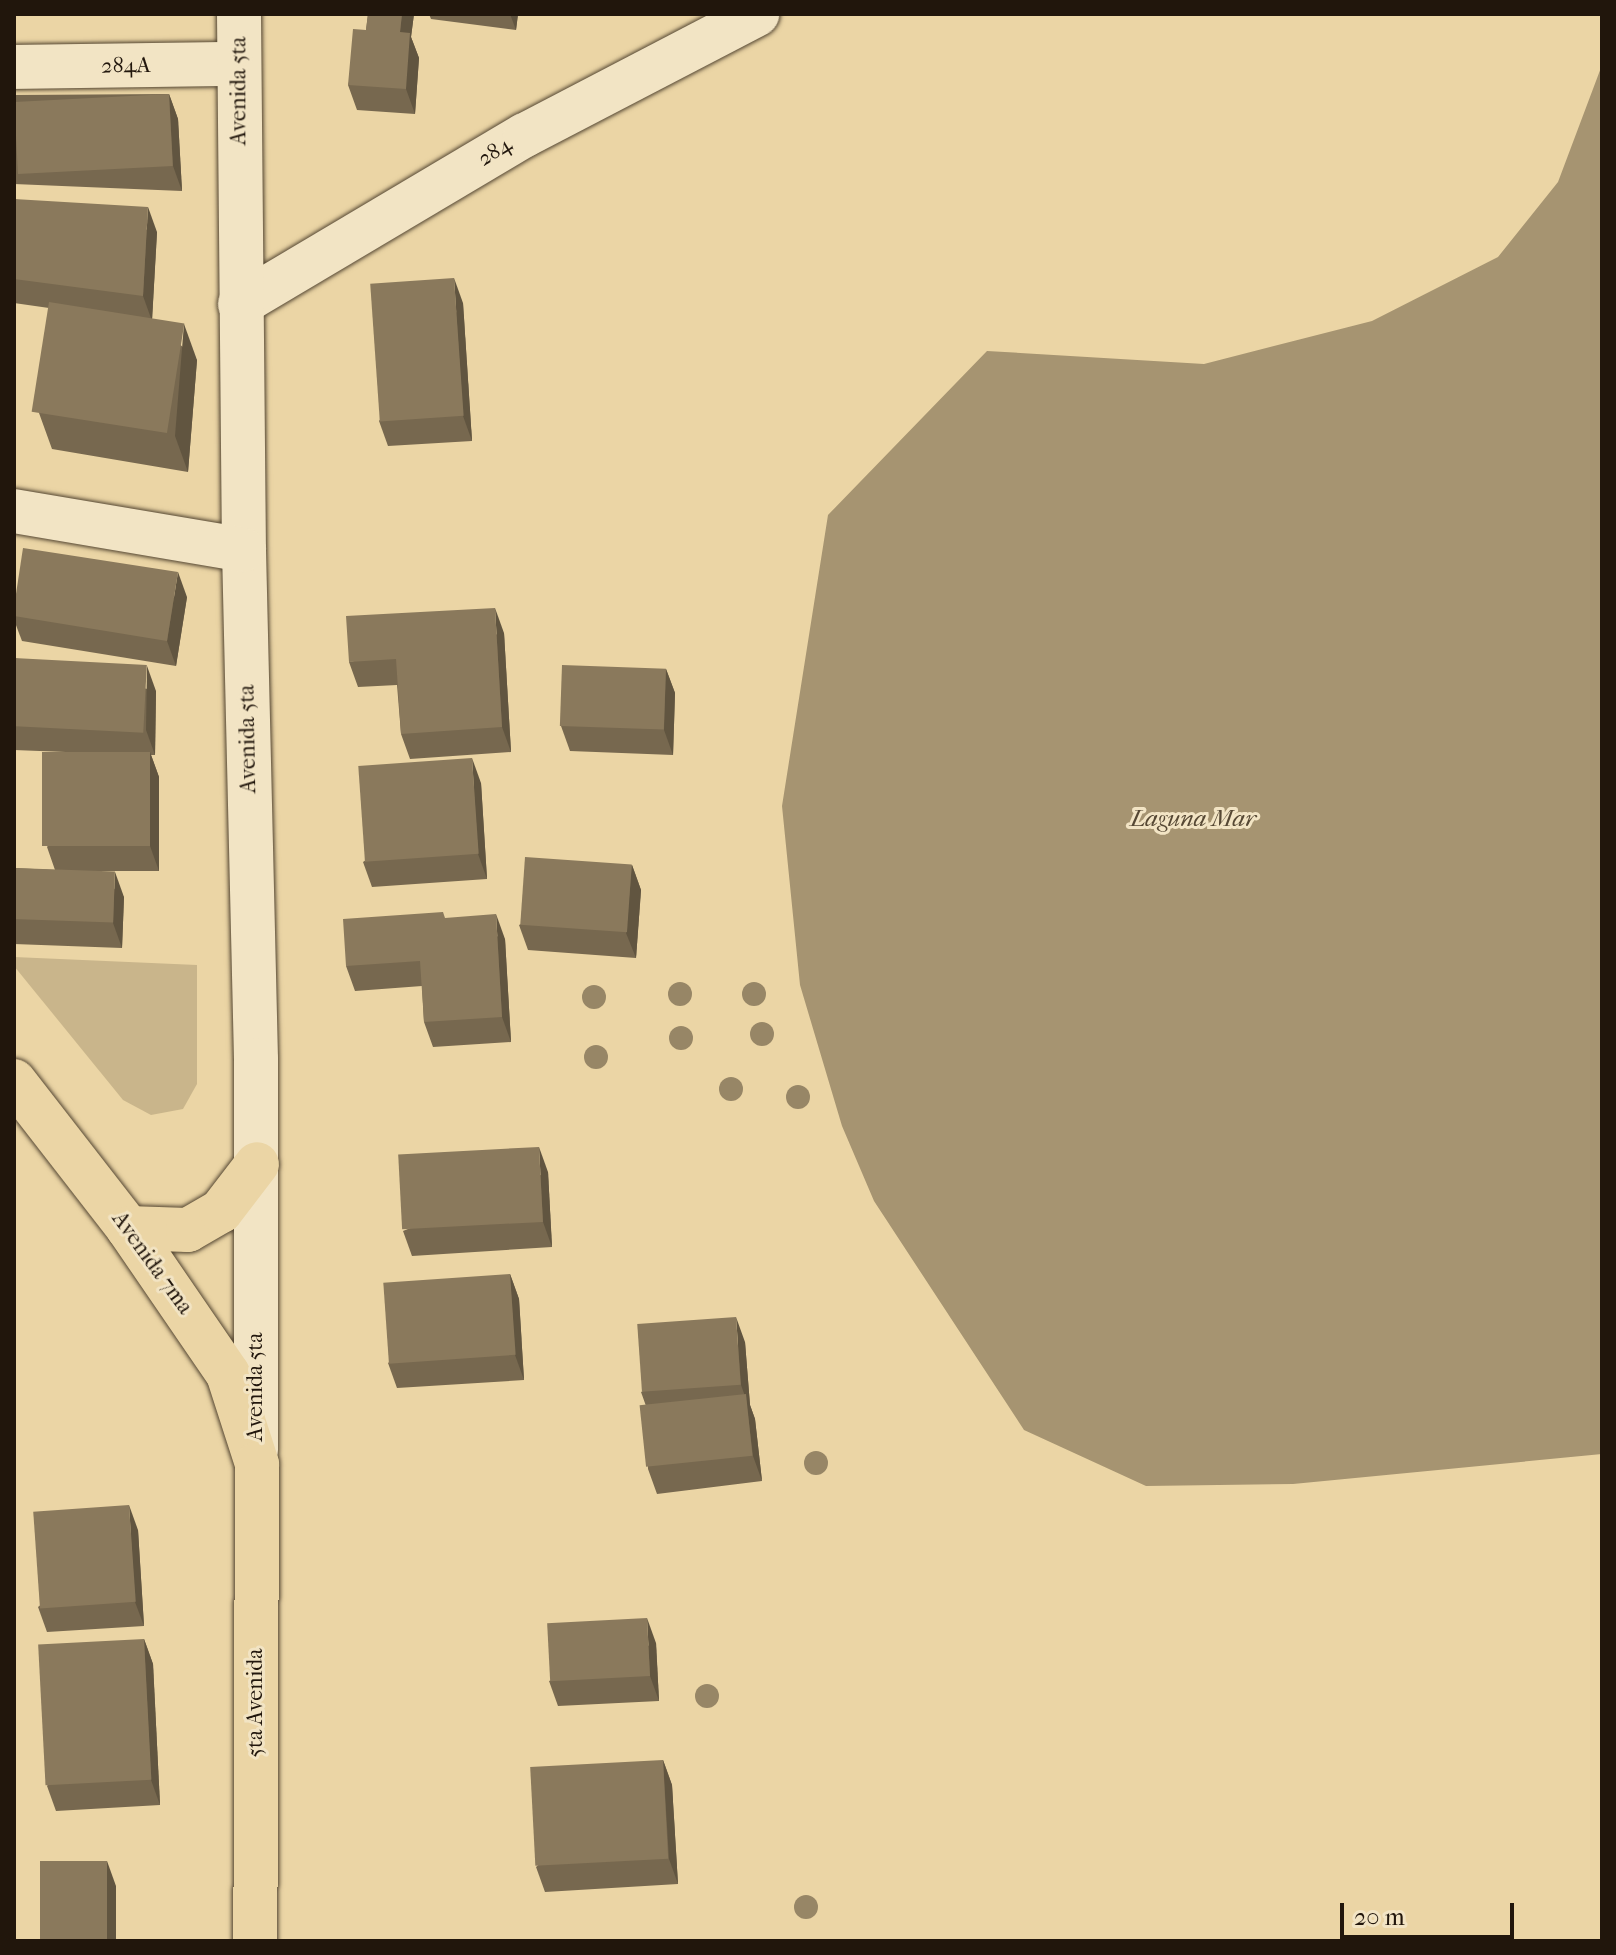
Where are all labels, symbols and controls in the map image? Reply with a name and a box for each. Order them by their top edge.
street label: Avenida 5ta [226,37,252,145]
street label: 284A [101,52,151,80]
street label: 284 [473,132,517,172]
street label: Avenida 5ta [234,684,262,794]
water label: Laguna Mar [1130,805,1256,833]
street label: Avenida 7ma [106,1207,198,1319]
street label: Avenida 5ta [243,1333,269,1441]
street label: 5ta Avenida [243,1649,269,1757]
scale bar [1344,1887,1518,1937]
text: 20 m [1354,1903,1405,1931]

